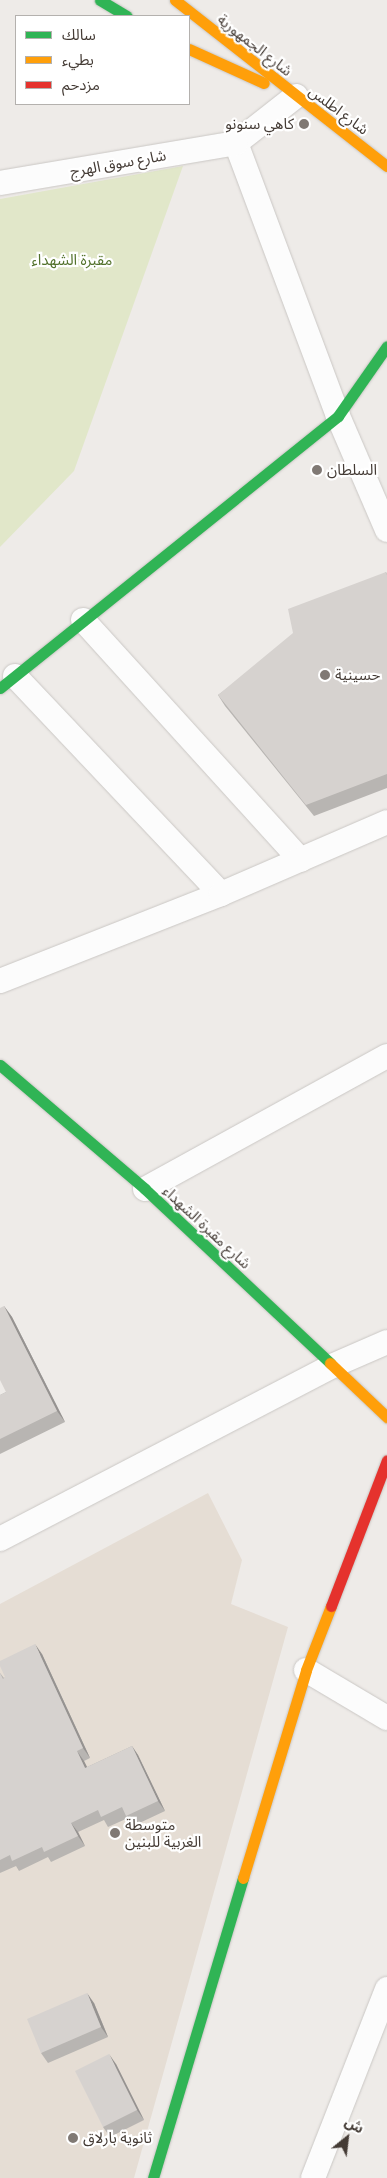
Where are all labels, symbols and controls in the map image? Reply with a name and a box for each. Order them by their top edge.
street label: شارع الجمهورية [214,10,296,80]
legend [15,15,190,105]
text: سالك [62,26,96,43]
text: بطيء [62,51,94,68]
text: مزدحم [62,76,100,93]
street label: شارع اطلس [306,82,372,138]
place label: كاهي سنونو [225,115,294,133]
marker: كاهي سنونو [298,118,310,130]
street label: شارع سوق الهرج [69,146,167,180]
park label: مقبرة الشهداء [32,251,112,269]
place label: السلطان [327,461,377,479]
marker: السلطان [311,464,323,476]
place label: حسينية [335,666,380,684]
marker: حسينية [319,669,331,681]
street label: شارع مقبرة الشهداء [159,1182,255,1272]
place label: متوسطة الغربية للبنين [125,1815,201,1850]
marker: متوسطة الغربية للبنين [109,1827,121,1839]
north arrow [322,2113,372,2163]
text: ش [342,2113,367,2137]
place label: ثانوية بارلاق [83,2129,152,2147]
marker: ثانوية بارلاق [67,2132,79,2144]

